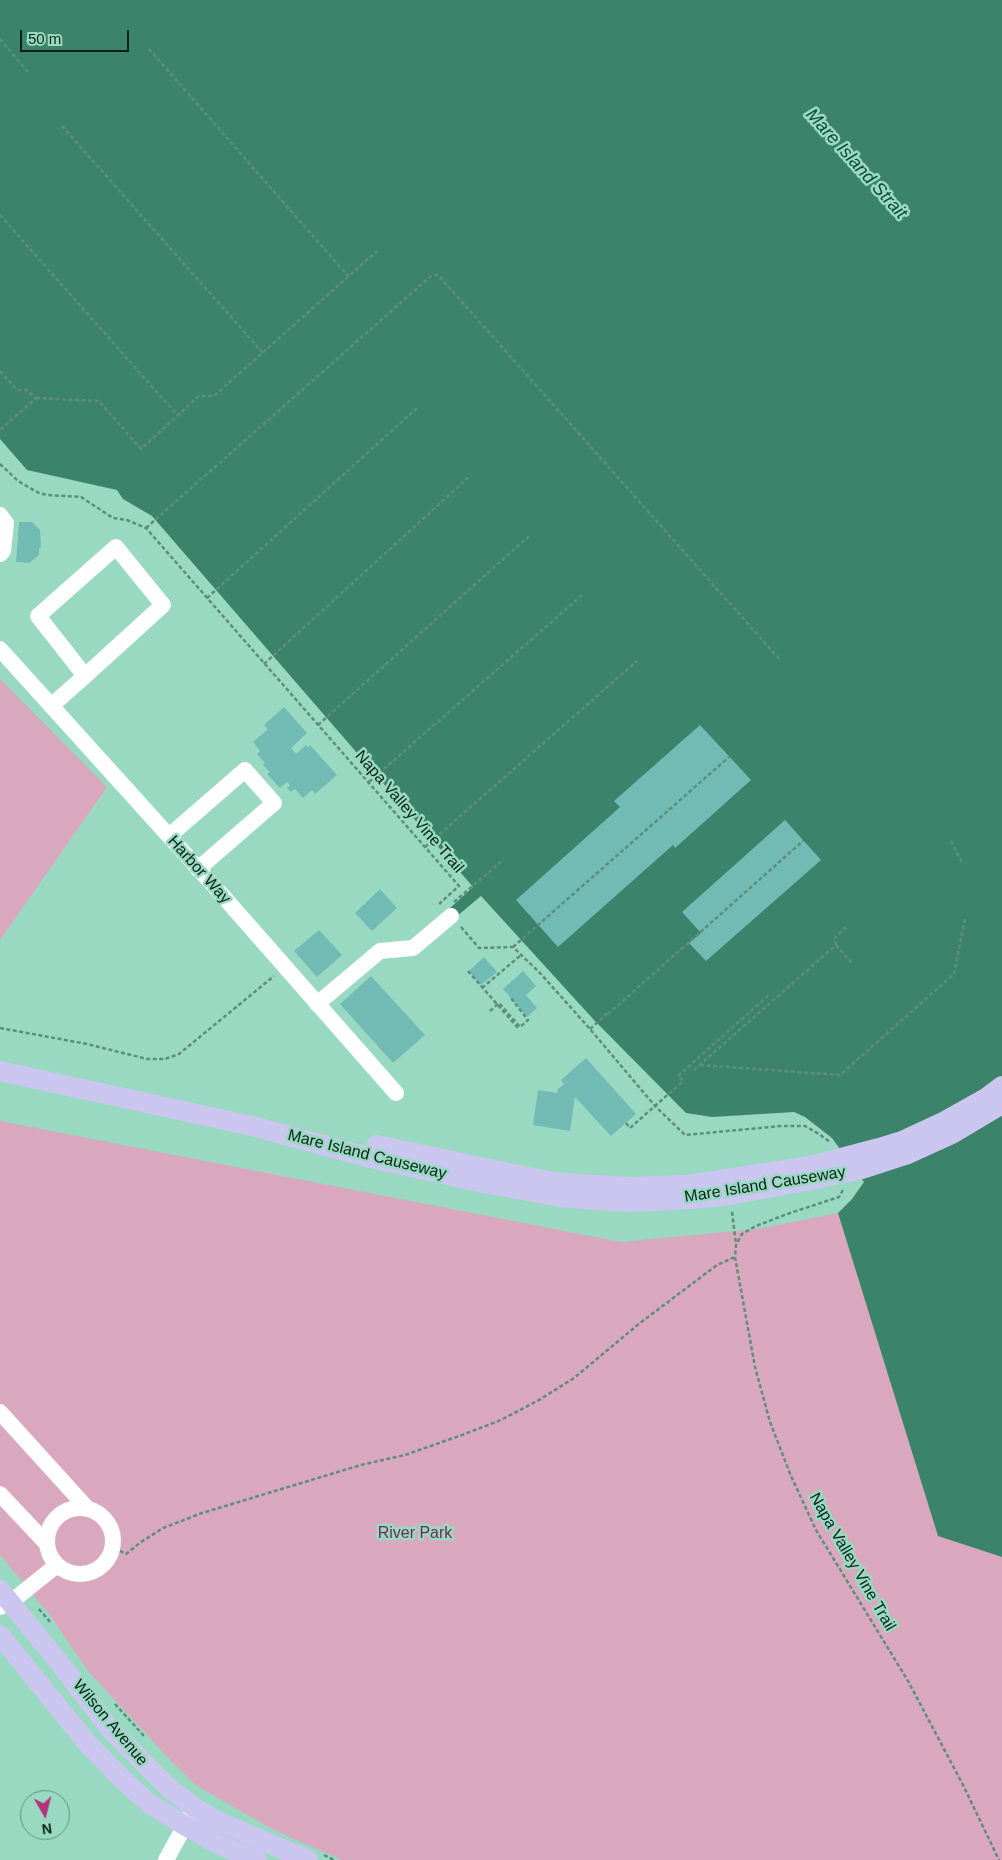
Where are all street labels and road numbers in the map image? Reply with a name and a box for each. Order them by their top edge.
street label: Napa Valley Vine Trail [351,747,467,877]
street label: Harbor Way [164,832,234,908]
street label: Mare Island Causeway [286,1126,448,1184]
street label: Mare Island Causeway [683,1163,847,1207]
street label: Napa Valley Vine Trail [805,1490,899,1634]
street label: Wilson Avenue [68,1676,152,1770]

